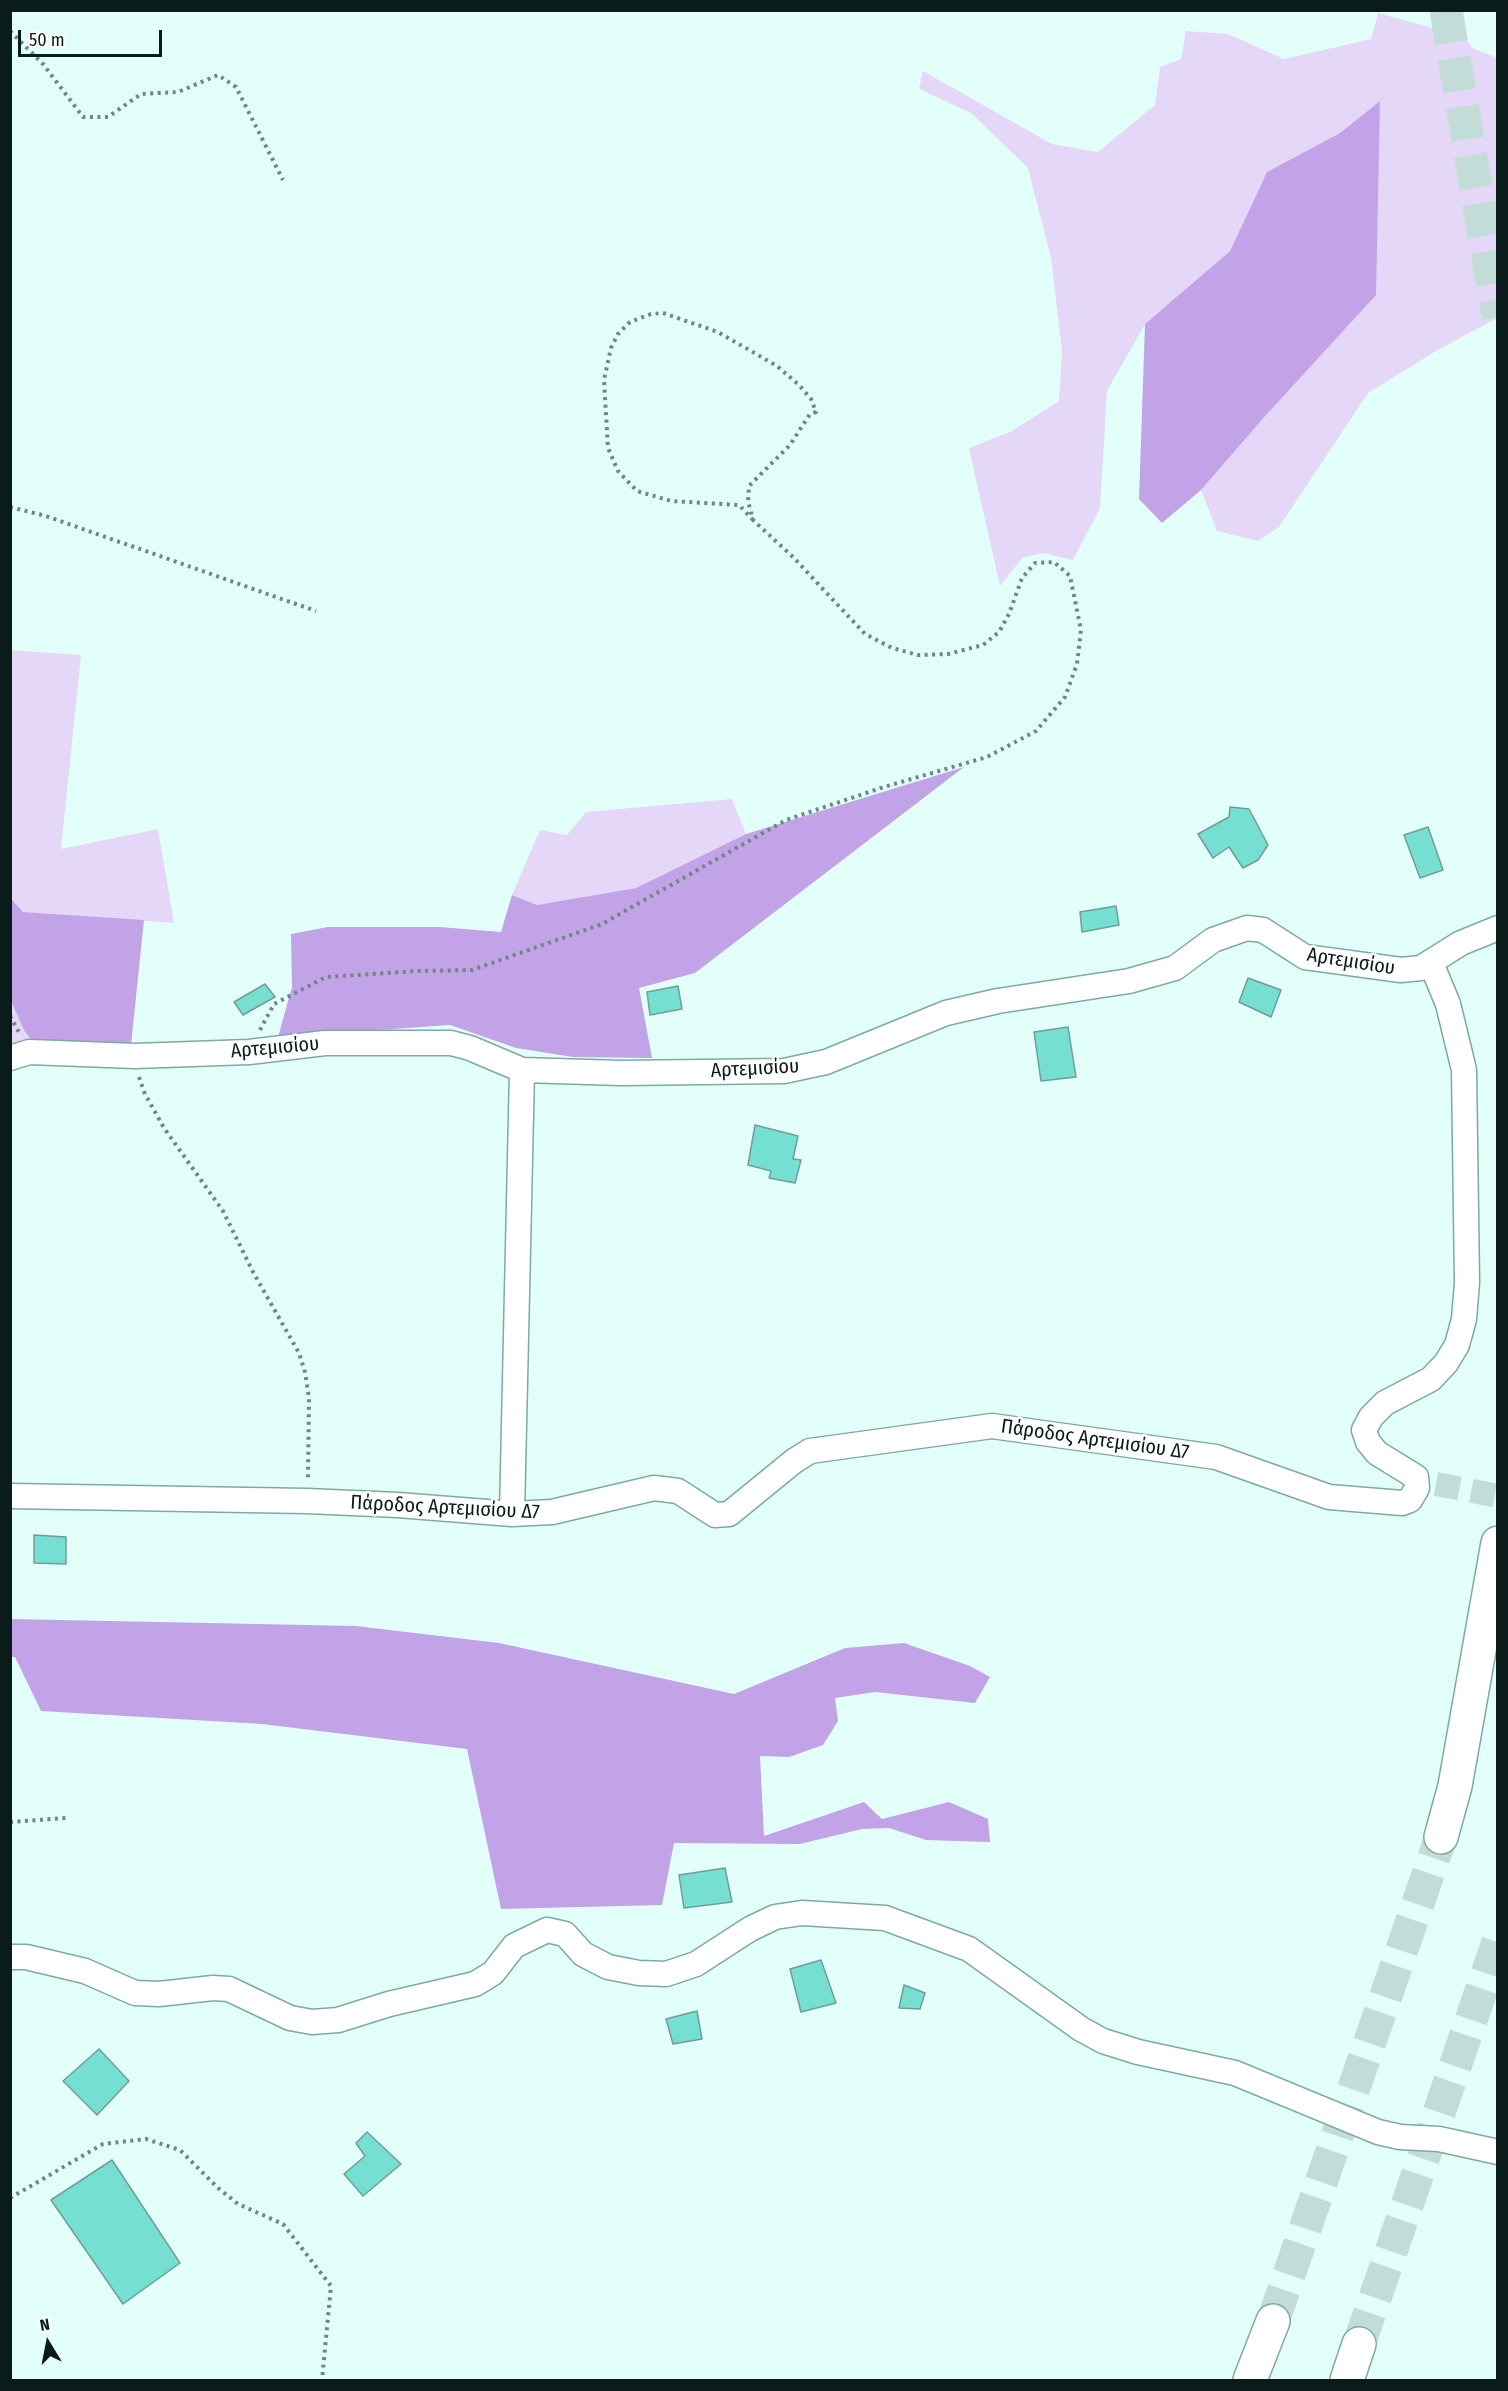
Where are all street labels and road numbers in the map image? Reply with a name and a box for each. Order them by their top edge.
street label: Αρτεμισίου [1305,943,1397,981]
street label: Αρτεμισίου [230,1032,320,1064]
street label: Αρτεμισίου [710,1055,800,1083]
street label: Πάροδος Αρτεμισίου Δ7 [999,1415,1191,1465]
street label: Πάροδος Αρτεμισίου Δ7 [350,1491,540,1525]

